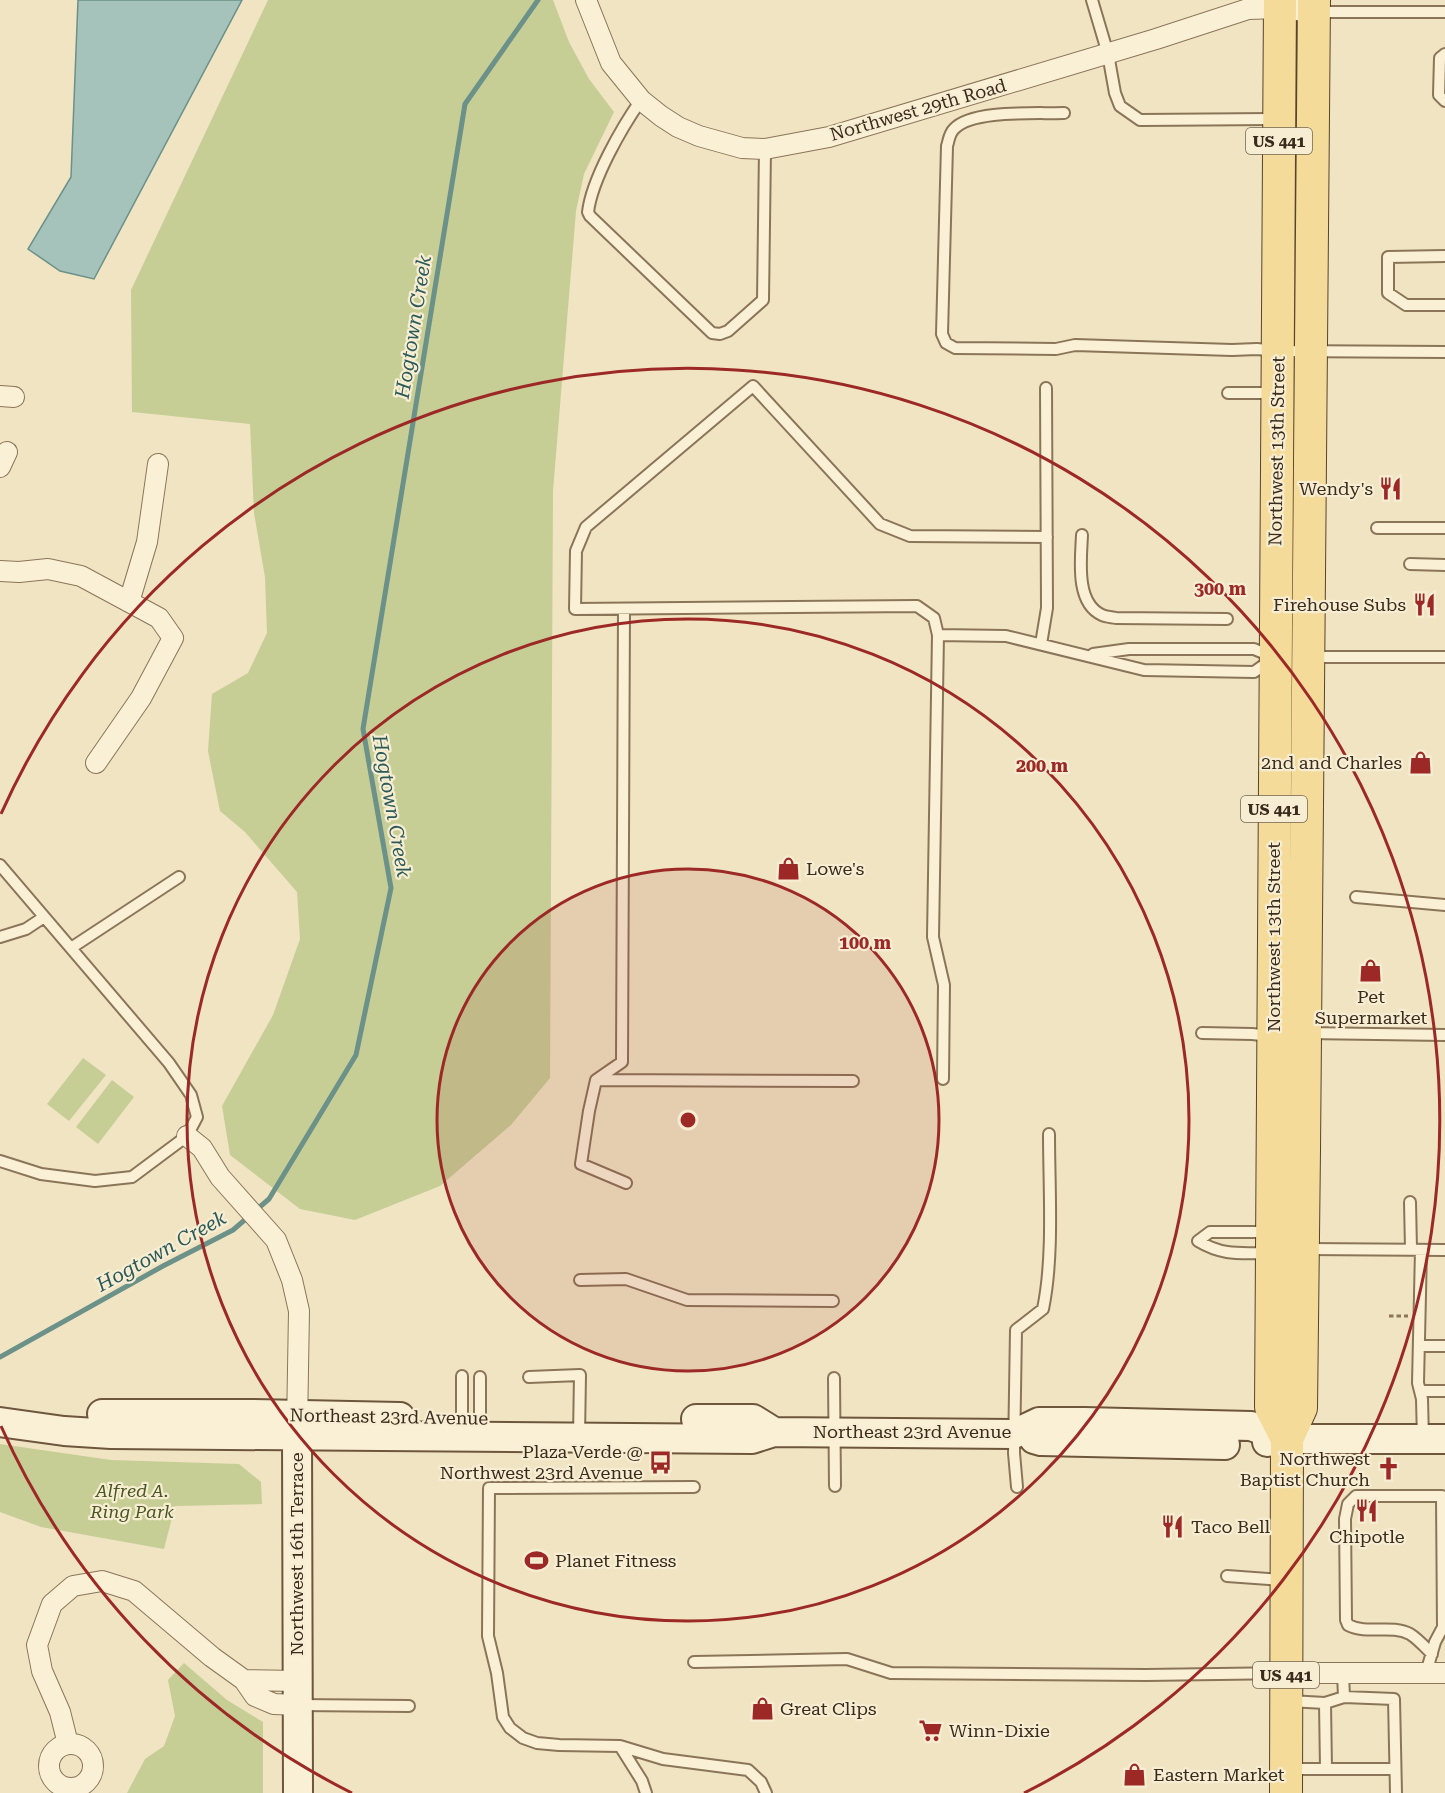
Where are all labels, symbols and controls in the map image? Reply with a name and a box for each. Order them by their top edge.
street label: Northwest 29th Road [827,74,1009,145]
road number: US 441 [1246,128,1312,154]
water label: Hogtown Creek [390,253,436,401]
street label: Northwest 13th Street [1264,356,1289,546]
restaurant icon: Wendy's [1378,476,1404,502]
place label: Wendy's [1299,478,1373,499]
text: 300 m [1194,578,1247,599]
restaurant icon: Firehouse Subs [1411,592,1437,618]
place label: Firehouse Subs [1273,594,1406,615]
water label: Hogtown Creek [367,732,416,880]
shop icon: 2nd and Charles [1407,750,1433,776]
place label: 2nd and Charles [1261,752,1402,773]
text: 200 m [1016,755,1069,776]
road number: US 441 [1241,796,1307,822]
street label: Northwest 13th Street [1263,842,1284,1032]
shop icon: Lowe's [775,856,801,882]
place label: Lowe's [806,858,864,879]
text: 100 m [839,932,892,953]
shop icon: Pet Supermarket [1358,958,1384,984]
place label: Pet Supermarket [1315,986,1428,1028]
centre of rings [678,1110,698,1130]
water label: Hogtown Creek [91,1205,230,1297]
street label: Northeast 23rd Avenue [290,1404,489,1429]
street label: Northeast 23rd Avenue [813,1421,1011,1442]
place label: Plaza Verde @ Northwest 23rd Avenue [440,1441,643,1483]
place label: Northwest Baptist Church [1240,1448,1370,1490]
bus stop icon: Plaza Verde @ Northwest 23rd Avenue [648,1449,674,1475]
street label: Northwest 16th Terrace [286,1452,307,1656]
church icon: Northwest Baptist Church [1375,1456,1401,1482]
park label: Alfred A. Ring Park [89,1480,174,1522]
restaurant icon: Chipotle [1354,1498,1380,1524]
restaurant icon: Taco Bell [1160,1514,1186,1540]
place label: Taco Bell [1191,1516,1271,1537]
place label: Chipotle [1329,1526,1405,1547]
sports icon: Planet Fitness [524,1548,550,1574]
place label: Planet Fitness [555,1550,676,1571]
road number: US 441 [1253,1662,1319,1688]
shop icon: Great Clips [749,1696,775,1722]
place label: Great Clips [780,1698,876,1719]
supermarket icon: Winn-Dixie [918,1718,944,1744]
place label: Winn-Dixie [949,1720,1050,1741]
shop icon: Eastern Market [1122,1762,1148,1788]
place label: Eastern Market [1153,1764,1285,1785]

